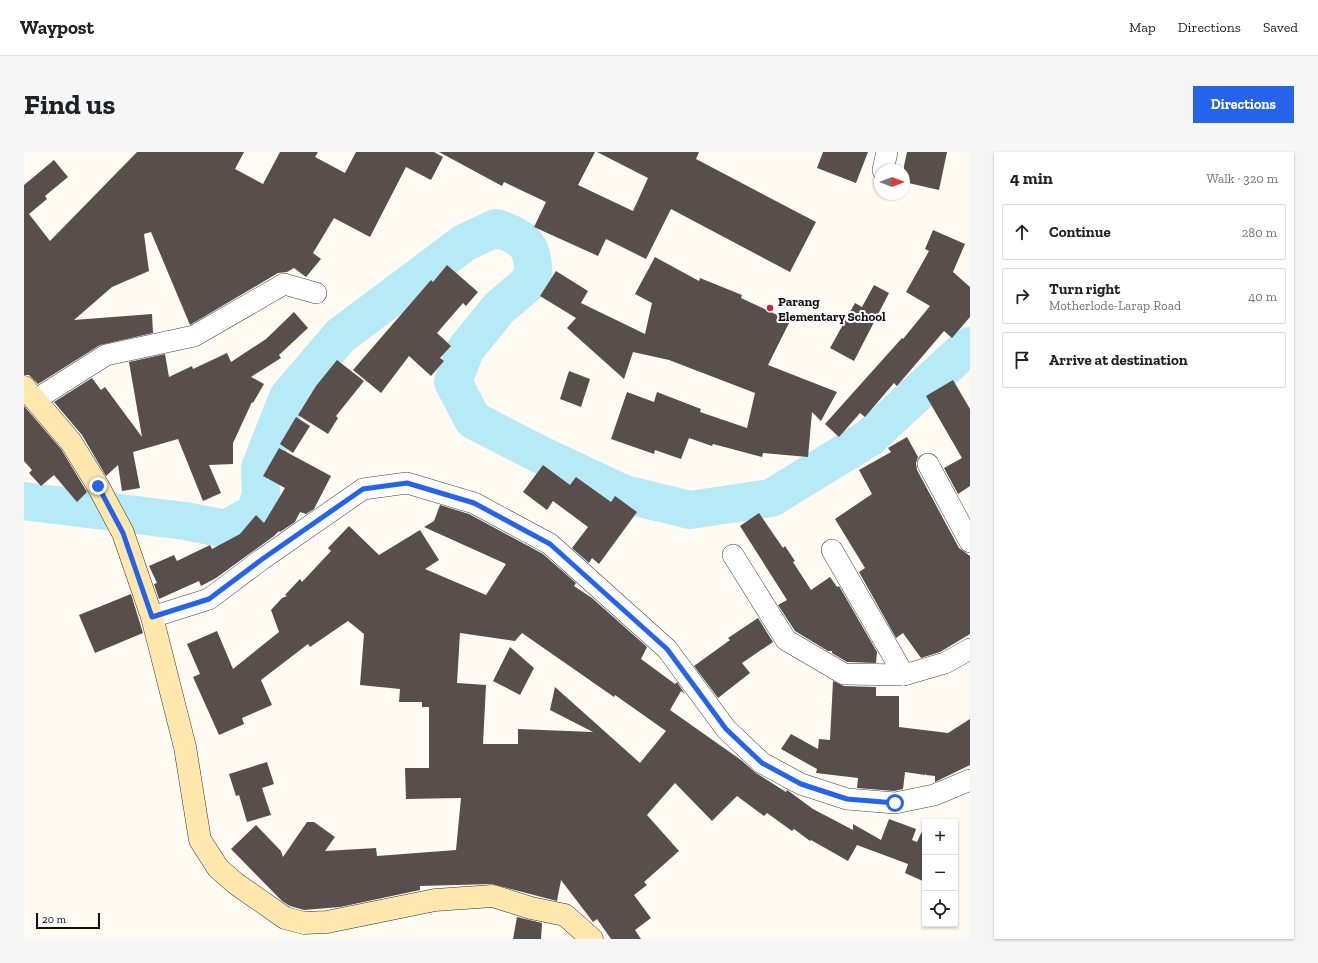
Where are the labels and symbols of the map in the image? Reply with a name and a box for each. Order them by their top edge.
north arrow [874,164,910,200]
place label: Parang Elementary School [778,294,886,324]
marker: Parang Elementary School [765,303,775,313]
route end [89,477,107,495]
route start [886,794,904,812]
scale bar [36,911,100,930]

